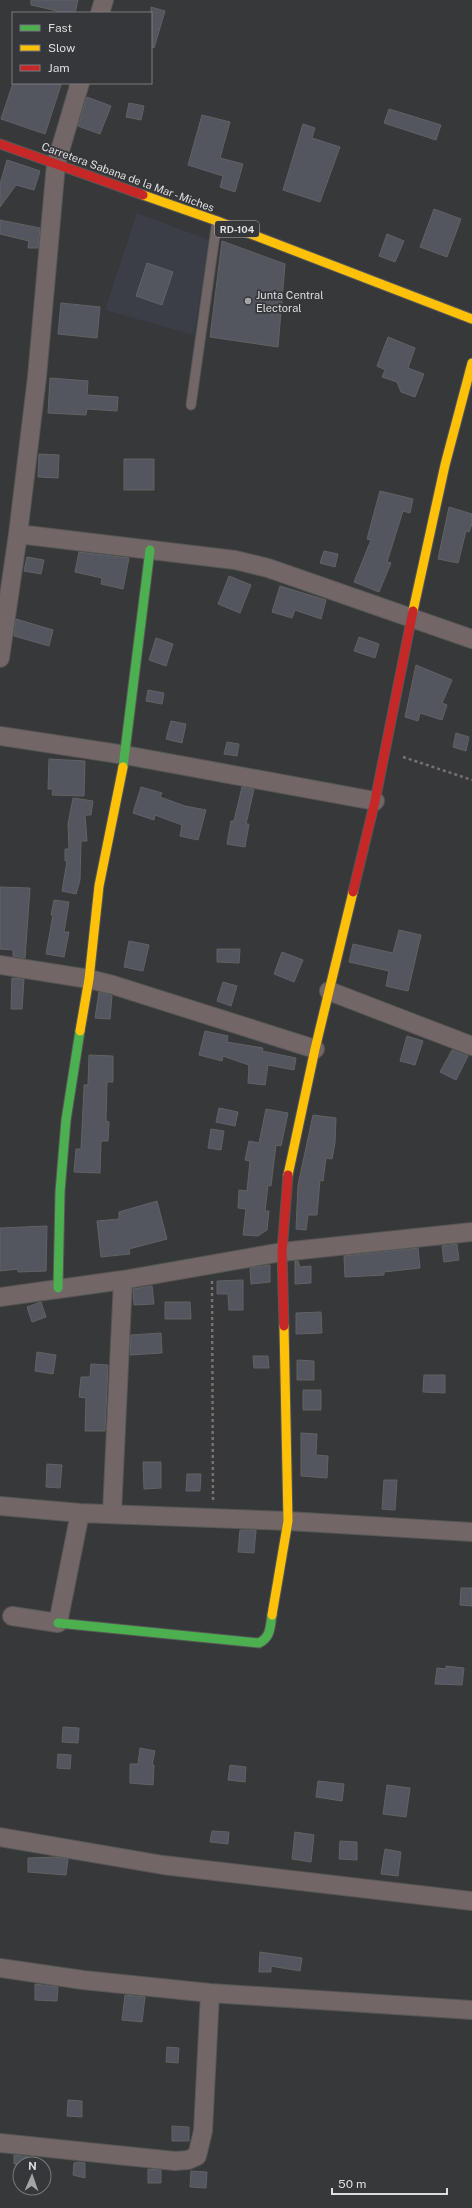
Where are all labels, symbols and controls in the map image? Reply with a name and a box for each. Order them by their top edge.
legend [12,12,152,84]
text: Fast [48,21,73,35]
text: Slow [48,41,76,55]
text: Jam [48,61,70,75]
street label: Carretera Sabana de la Mar - Miches [40,140,216,214]
road number: RD-104 [215,221,259,237]
place label: Junta Central Electoral [256,289,324,314]
marker: Junta Central Electoral [243,296,253,306]
north arrow [12,2156,52,2196]
text: N [28,2160,37,2172]
scale bar [332,2170,447,2196]
text: 50 m [338,2177,366,2191]

